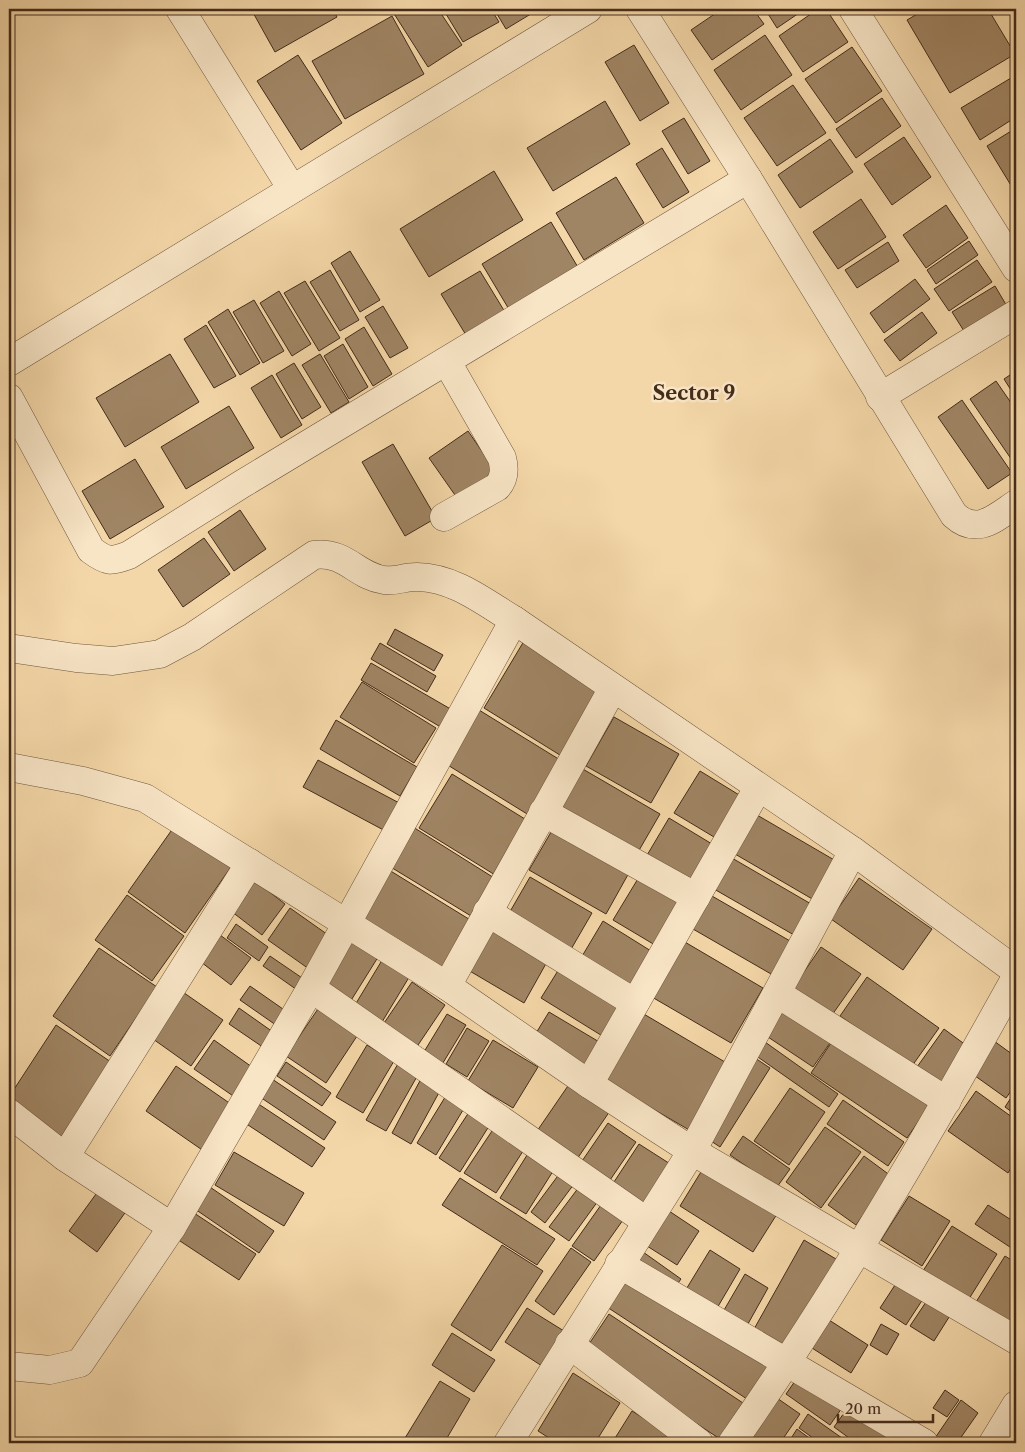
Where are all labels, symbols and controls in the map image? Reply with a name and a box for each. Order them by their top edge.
district label: Sector 9 [652,381,736,405]
scale bar [838,1392,932,1424]
text: 20 m [845,1399,881,1418]

